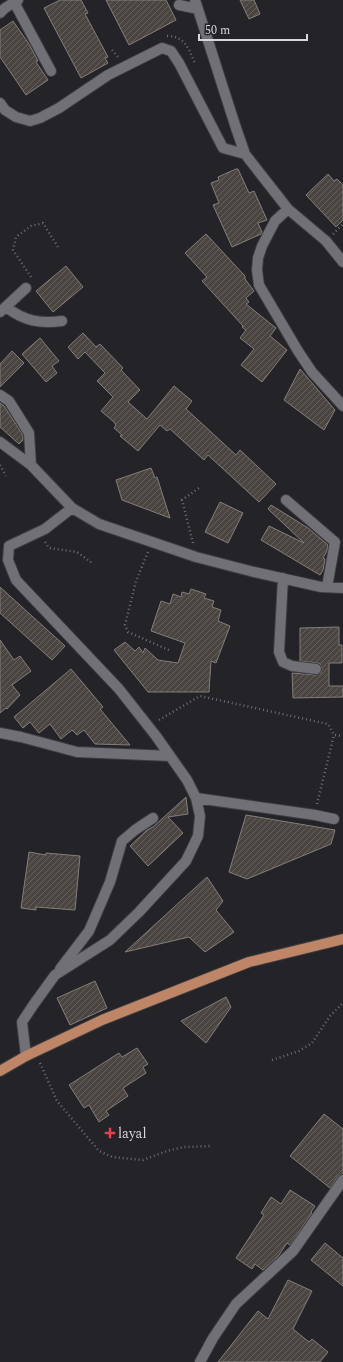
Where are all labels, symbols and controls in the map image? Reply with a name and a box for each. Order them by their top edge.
scale bar [199,16,307,42]
text: 50 m [205,21,230,40]
place label: layal [118,1123,147,1144]
marker: layal [105,1128,115,1138]

